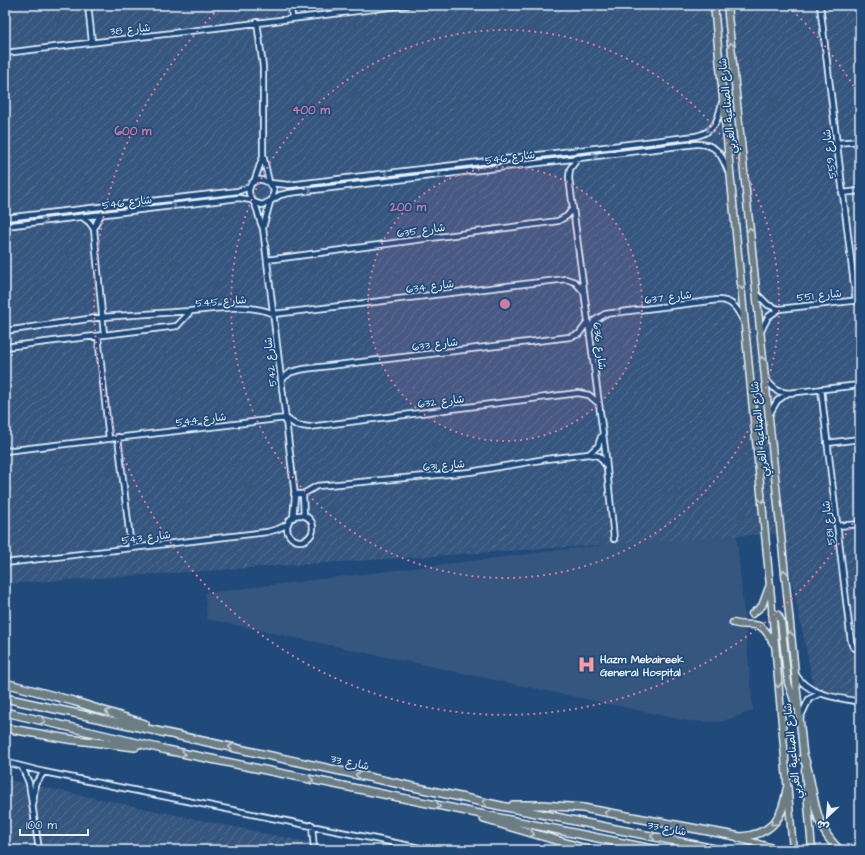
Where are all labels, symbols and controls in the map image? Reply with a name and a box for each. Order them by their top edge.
street label: شارع 38 [109,20,151,40]
one-way arrow [727,42,736,48]
street label: شارع الصناعية الغربي [715,57,743,154]
text: 400 m [292,102,330,119]
text: 600 m [115,123,152,140]
one-way arrow [707,125,714,132]
street label: شارع 559 [819,128,841,180]
street label: شارع 546 [484,147,536,169]
one-way arrow [592,152,598,161]
one-way arrow [384,168,390,177]
one-way arrow [435,171,441,180]
one-way arrow [306,186,312,195]
street label: شارع 546 [101,192,153,214]
text: 200 m [389,199,427,216]
one-way arrow [170,202,176,211]
one-way arrow [41,217,47,226]
street label: شارع 635 [396,220,446,242]
one-way arrow [746,227,755,233]
street label: شارع 634 [405,276,455,298]
one-way arrow [737,284,746,290]
street label: شارع 551 [796,286,842,306]
street label: شارع 637 [644,287,693,309]
street label: شارع 545 [195,292,247,312]
centre of rings [498,297,512,311]
one-way arrow [615,308,622,317]
street label: شارع 636 [588,322,610,371]
street label: شارع 633 [411,334,459,356]
street label: شارع 542 [260,336,282,387]
one-way arrow [758,356,767,362]
street label: شارع الصناعية الغربي [747,380,775,477]
street label: شارع 632 [417,391,465,413]
street label: شارع 544 [175,409,227,431]
street label: شارع 631 [422,456,466,476]
one-way arrow [757,497,766,503]
street label: شارع 581 [818,500,840,546]
street label: شارع 543 [121,527,171,549]
one-way arrow [780,569,789,575]
one-way arrow [786,631,795,637]
place label: Hazm Mebaireek General Hospital [599,652,684,681]
hospital icon: Hazm Mebaireek General Hospital [577,655,597,675]
one-way arrow [773,682,782,688]
street label: شارع الصناعية الغربي [780,702,808,799]
one-way arrow [105,708,112,717]
one-way arrow [40,717,46,725]
one-way arrow [227,743,234,751]
one-way arrow [180,749,186,757]
street label: شارع 33 [329,751,371,775]
one-way arrow [354,771,361,779]
one-way arrow [307,775,314,784]
north arrow [807,797,847,837]
one-way arrow [481,799,488,807]
one-way arrow [435,802,441,810]
one-way arrow [604,809,611,817]
scale bar [20,811,88,837]
text: ش [814,816,832,835]
text: 100 m [26,817,57,834]
street label: شارع 33 [646,817,688,841]
one-way arrow [771,819,778,826]
one-way arrow [529,829,536,838]
one-way arrow [650,833,656,841]

